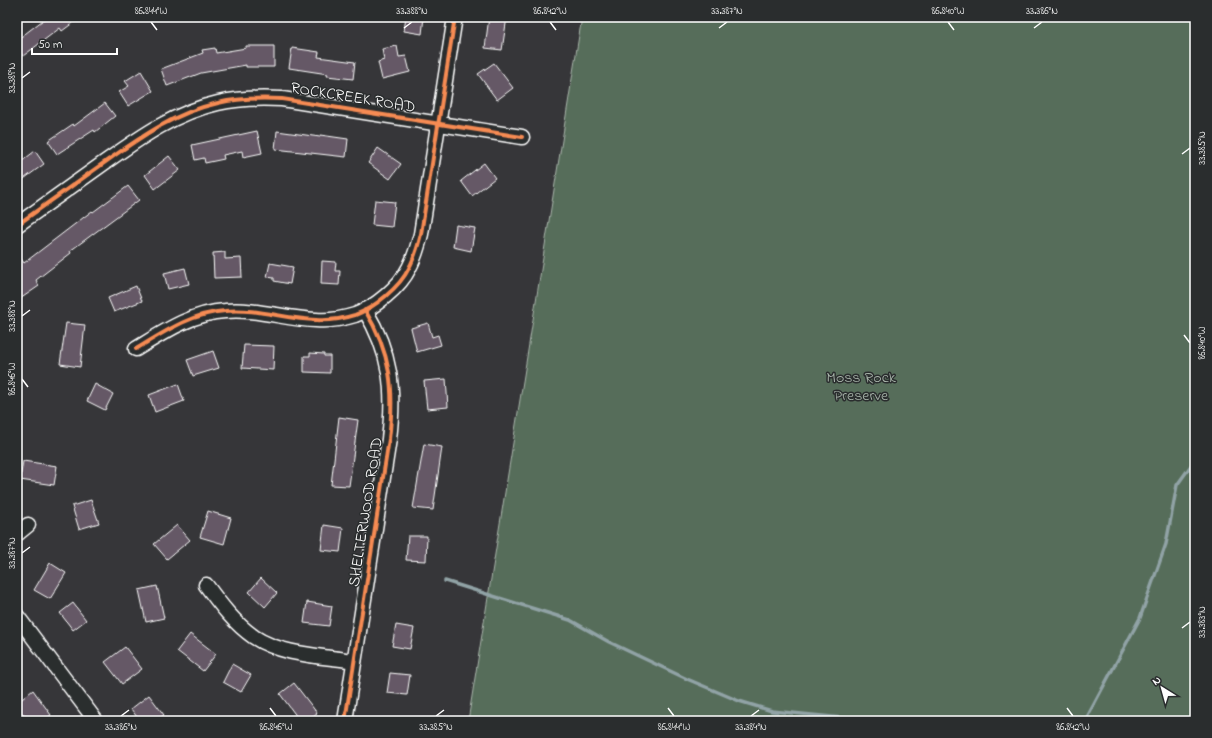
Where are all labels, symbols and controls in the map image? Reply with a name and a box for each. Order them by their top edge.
text: 86.844°W [135,4,168,19]
text: 33.388°N [396,4,428,19]
text: 86.842°W [533,4,567,19]
text: 33.387°N [711,4,743,19]
text: 86.840°W [932,4,965,19]
text: 33.386°N [1026,4,1058,19]
scale bar [32,30,117,56]
text: 50 m [38,36,62,54]
text: 33.389°N [5,62,20,93]
street label: ROCKCREEK ROAD [289,76,417,120]
text: 33.385°N [1195,131,1210,165]
text: 33.388°N [5,300,20,332]
text: 86.840°W [1195,326,1210,359]
text: 86.846°W [5,362,20,395]
park label: Moss Rock Preserve [826,366,897,408]
street label: SHELTERWOOD ROAD [342,436,390,588]
text: 33.387°N [5,537,20,569]
text: 33.383°N [1195,606,1210,638]
north arrow [1142,668,1182,708]
text: N [1149,672,1164,689]
text: 33.386°N [105,720,137,735]
text: 86.846°W [260,720,293,735]
text: 33.385°N [419,720,453,735]
text: 86.844°W [658,720,691,735]
text: 33.384°N [735,720,767,735]
text: 86.842°W [1056,720,1090,735]

